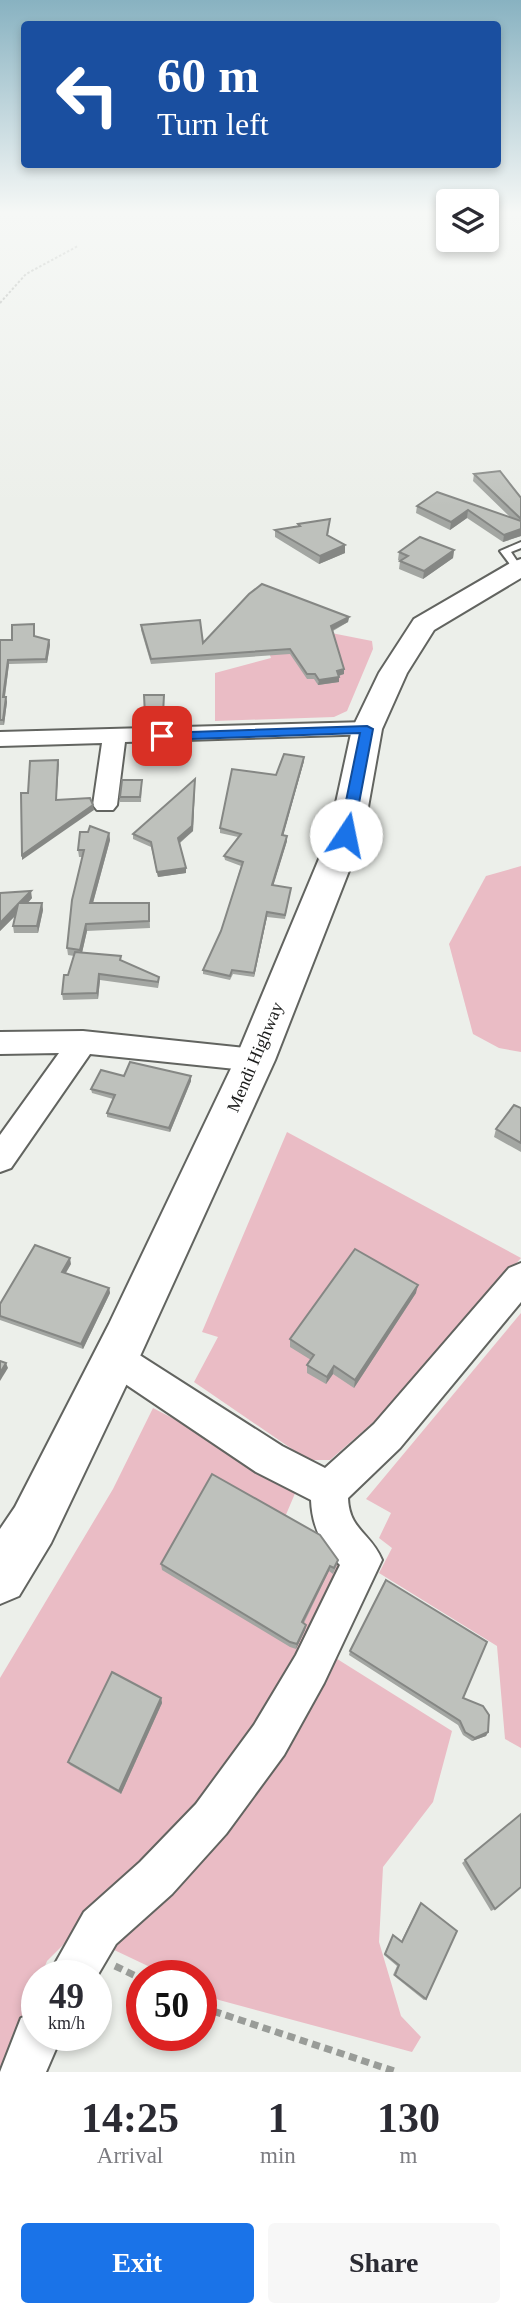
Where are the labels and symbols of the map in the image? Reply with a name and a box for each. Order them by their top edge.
pin [132,706,192,766]
position arrow [309,798,383,872]
street label: Mendi Highway [223,999,287,1115]
speed limit sign: 50 [126,1960,217,2051]

